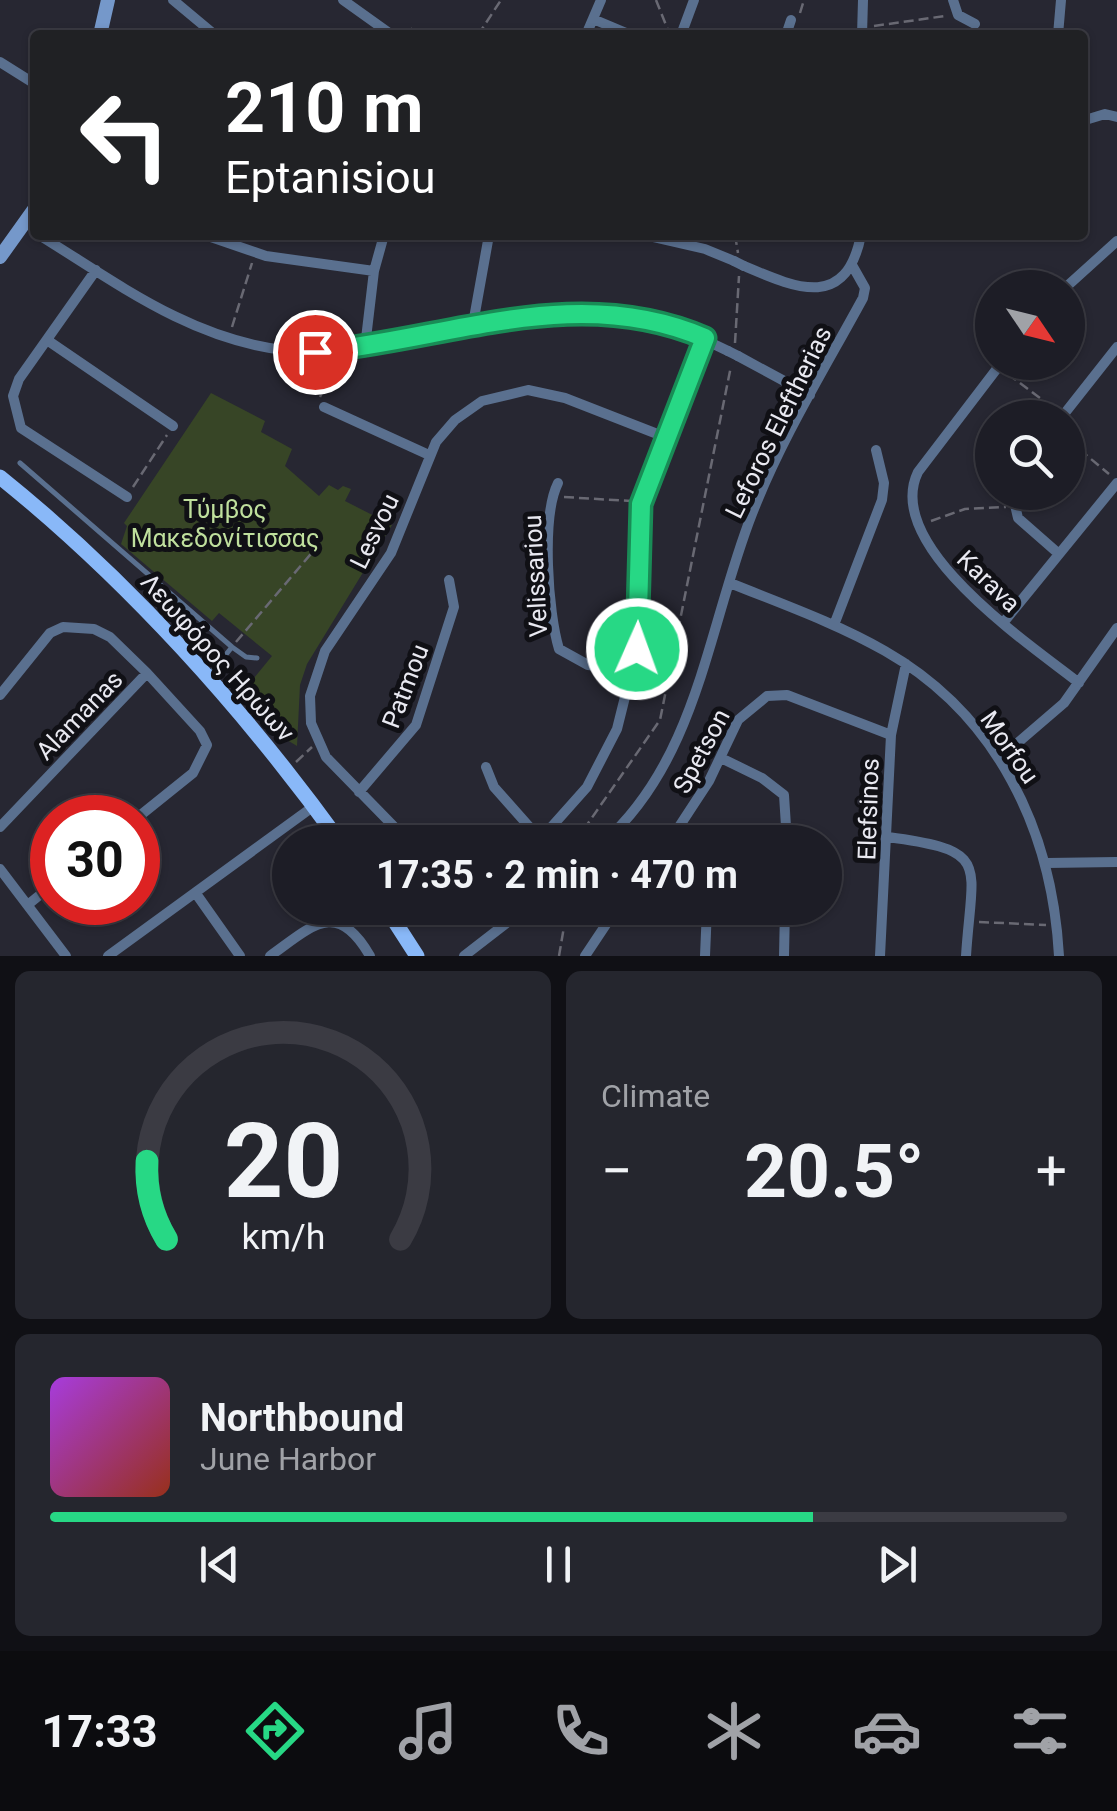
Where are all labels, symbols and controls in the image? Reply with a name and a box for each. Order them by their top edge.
text: 210 m [225,67,424,149]
icon: left [60,70,190,200]
text: Eptanisiou [225,151,435,204]
north arrow [975,270,1085,380]
map controls [975,270,1085,510]
pin [273,310,358,395]
street label: Leforos Eleftherias [719,322,837,523]
icon: arrive [288,325,343,380]
button: search [975,400,1085,510]
street label: Lesvou [344,489,405,573]
park label: Τύμβος Μακεδονίτισσας [131,495,319,553]
street label: Velissariou [518,514,553,638]
street label: Karava [951,544,1026,618]
street label: Λεωφόρος Ηρώων [135,568,301,747]
position arrow [585,597,689,701]
street label: Patmou [376,640,435,732]
street label: Alamanas [30,665,129,766]
street label: Spetson [667,704,736,798]
street label: Morfou [974,706,1045,789]
street label: Elefsinos [852,757,885,861]
speed limit sign: 30 [30,795,160,925]
text: 17:35 · 2 min · 470 m [376,853,738,897]
text: Climate [601,1077,710,1115]
text: 20 [223,1101,343,1222]
text: 20.5° [744,1127,924,1215]
text: − [601,1139,632,1203]
text: + [1036,1139,1067,1203]
text: km/h [241,1216,325,1258]
text: Northbound [200,1396,404,1440]
text: June Harbor [200,1440,376,1478]
icon: previous [192,1537,247,1592]
icon: pause [531,1537,586,1592]
icon: next [870,1537,925,1592]
icon: directions [240,1696,310,1766]
icon: music [393,1696,463,1766]
icon: phone [546,1696,616,1766]
icon: climate [699,1696,769,1766]
icon: car [852,1696,922,1766]
icon: filters [1005,1696,1075,1766]
text: 17:33 [42,1705,157,1758]

